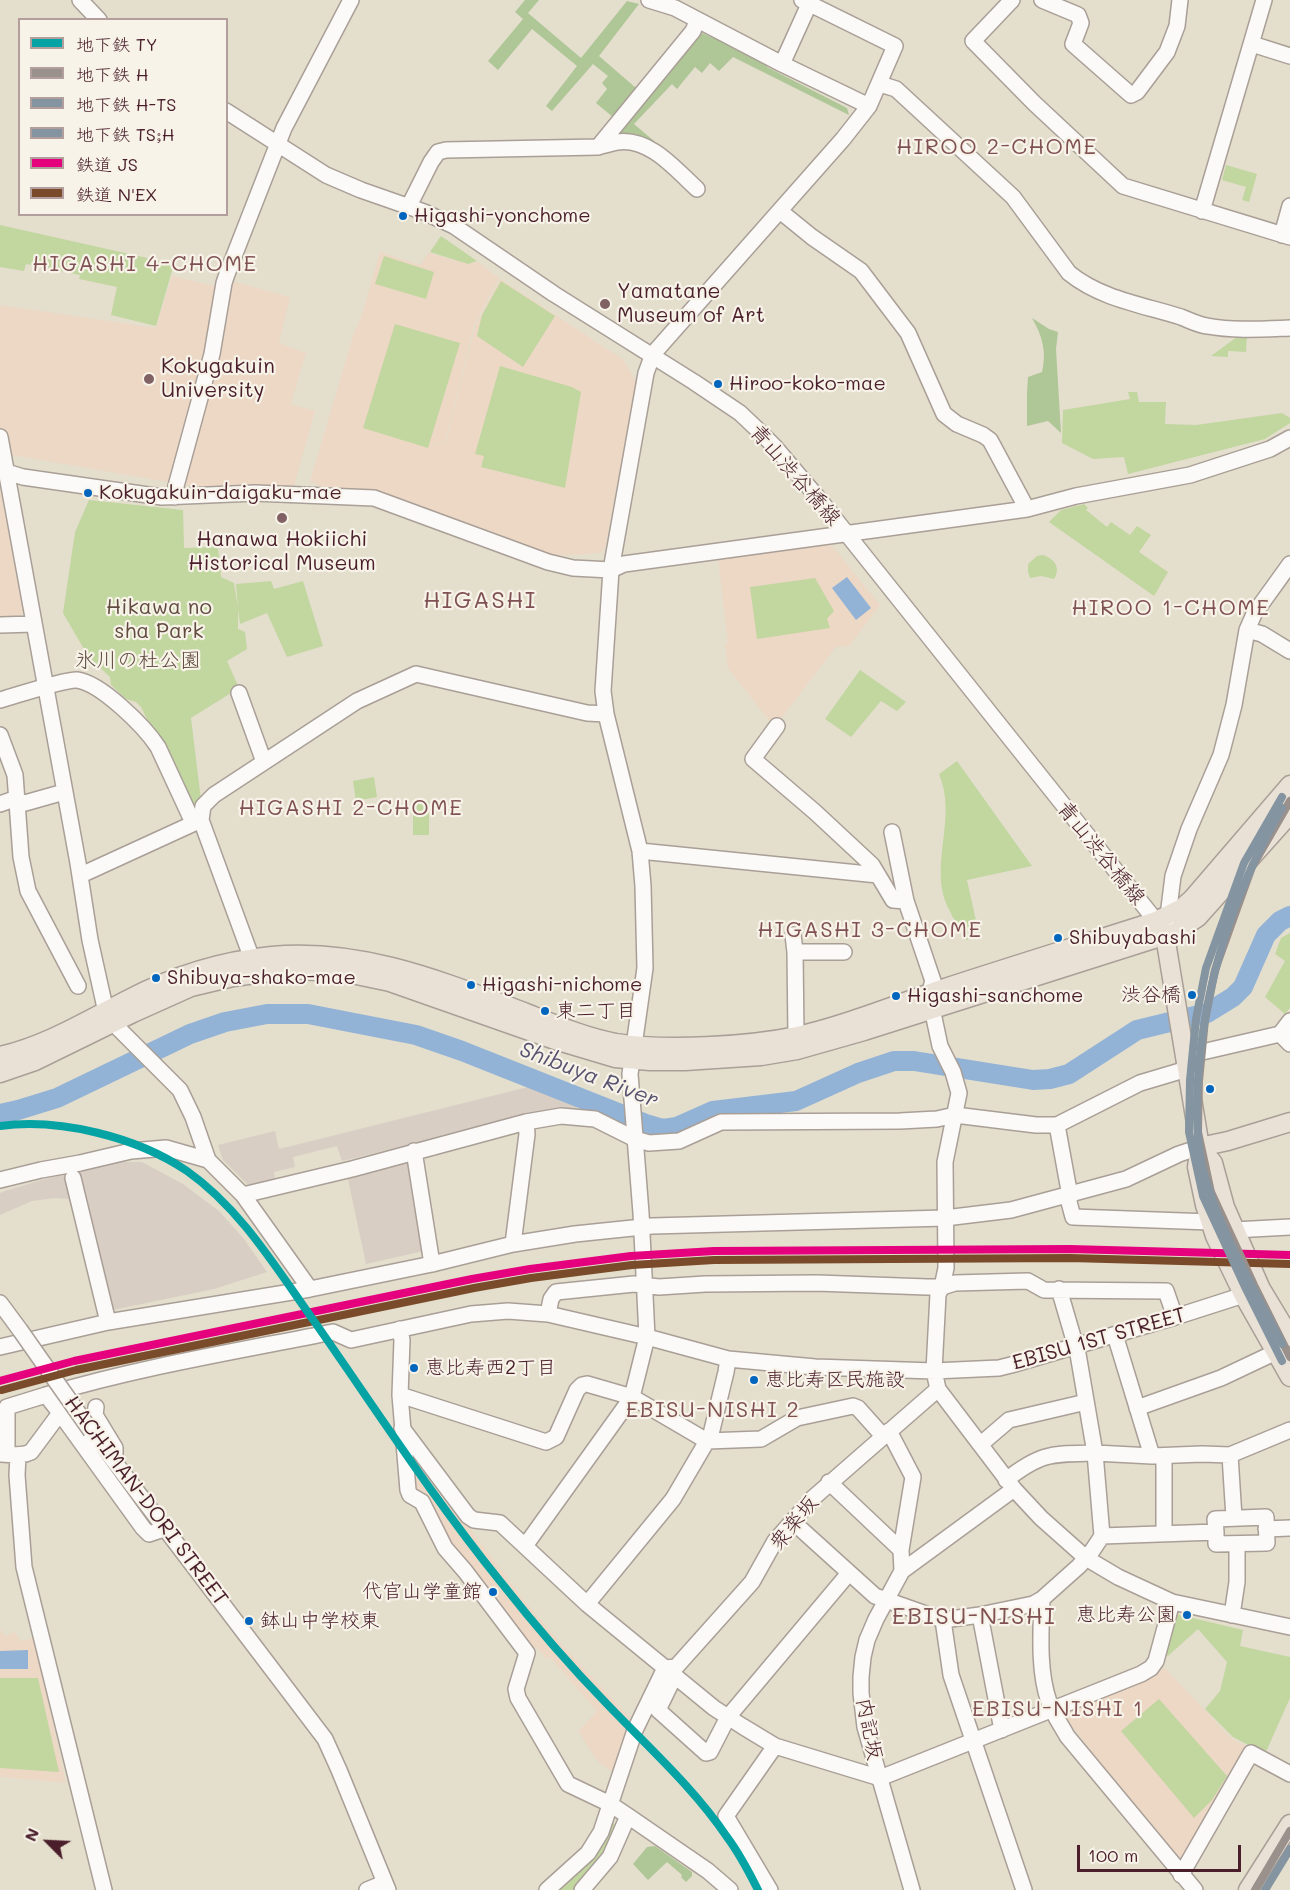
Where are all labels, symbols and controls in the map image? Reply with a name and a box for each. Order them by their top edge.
legend [18,18,228,216]
text: 地下鉄 TY [76,32,158,56]
text: 地下鉄 H [76,62,149,86]
text: 地下鉄 H-TS [76,92,176,116]
text: 地下鉄 TS;H [76,122,175,146]
district label: HIROO 2-CHOME [896,134,1098,160]
text: 鉄道 JS [76,152,138,176]
text: 鉄道 N'EX [76,182,157,206]
place label: Higashi-yonchome [414,204,591,228]
marker: Higashi-yonchome [397,210,409,222]
district label: HIGASHI 4-CHOME [32,251,258,277]
place label: Yamatane Museum of Art [617,279,765,329]
marker: Yamatane Museum of Art [598,297,612,311]
place label: Kokugakuin University [161,354,275,404]
marker: Kokugakuin University [142,372,156,386]
place label: Hiroo-koko-mae [729,372,886,396]
marker: Hiroo-koko-mae [712,378,724,390]
street label: 青山渋谷橋線 [744,419,846,531]
place label: Kokugakuin-daigaku-mae [99,481,342,505]
marker: Kokugakuin-daigaku-mae [82,487,94,499]
marker: Hanawa Hokiichi Historical Museum [275,511,289,525]
place label: Hanawa Hokiichi Historical Museum [188,527,376,577]
district label: HIGASHI [423,587,537,615]
park label: Hikawa no sha Park [106,595,212,645]
district label: HIROO 1-CHOME [1072,595,1270,621]
park label: 氷川の杜公園 [75,648,201,674]
district label: HIGASHI 2-CHOME [239,795,463,821]
street label: 青山渋谷橋線 [1052,796,1150,910]
district label: HIGASHI 3-CHOME [757,917,983,943]
place label: Shibuyabashi [1069,926,1197,950]
marker: Shibuyabashi [1052,932,1064,944]
place label: Shibuya-shako-mae [167,966,356,990]
marker: Shibuya-shako-mae [150,972,162,984]
place label: Higashi-nichome [482,973,642,997]
marker: Higashi-nichome [465,979,477,991]
place label: 渋谷橋 [1121,983,1181,1007]
place label: Higashi-sanchome [907,984,1083,1008]
marker: 渋谷橋 [1186,989,1198,1001]
marker: Higashi-sanchome [890,990,902,1002]
place label: 東二丁目 [556,999,636,1023]
marker: 東二丁目 [539,1005,551,1017]
water label: Shibuya River [516,1036,662,1114]
unlabelled marker [1204,1083,1216,1095]
street label: EBISU 1ST STREET [1009,1302,1189,1376]
place label: 恵比寿西2丁目 [425,1356,556,1380]
marker: 恵比寿西2丁目 [408,1362,420,1374]
place label: 恵比寿区民施設 [765,1368,905,1392]
marker: 恵比寿区民施設 [748,1374,760,1386]
street label: HACHIMAN-DORI STREET [59,1391,233,1611]
district label: EBISU-NISHI 2 [626,1397,800,1423]
street label: 衆楽坂 [764,1491,824,1555]
place label: 代官山学童館 [362,1580,482,1604]
marker: 代官山学童館 [487,1586,499,1598]
district label: EBISU-NISHI [892,1603,1056,1631]
place label: 恵比寿公園 [1076,1603,1176,1627]
place label: 鉢山中学校東 [260,1609,380,1633]
marker: 恵比寿公園 [1181,1609,1193,1621]
marker: 鉢山中学校東 [243,1615,255,1627]
street label: 内記坂 [851,1696,887,1762]
district label: EBISU-NISHI 1 [972,1696,1144,1722]
north arrow [18,1812,78,1872]
text: N [19,1825,43,1844]
scale bar [1080,1833,1244,1871]
text: 100 m [1088,1843,1138,1867]

